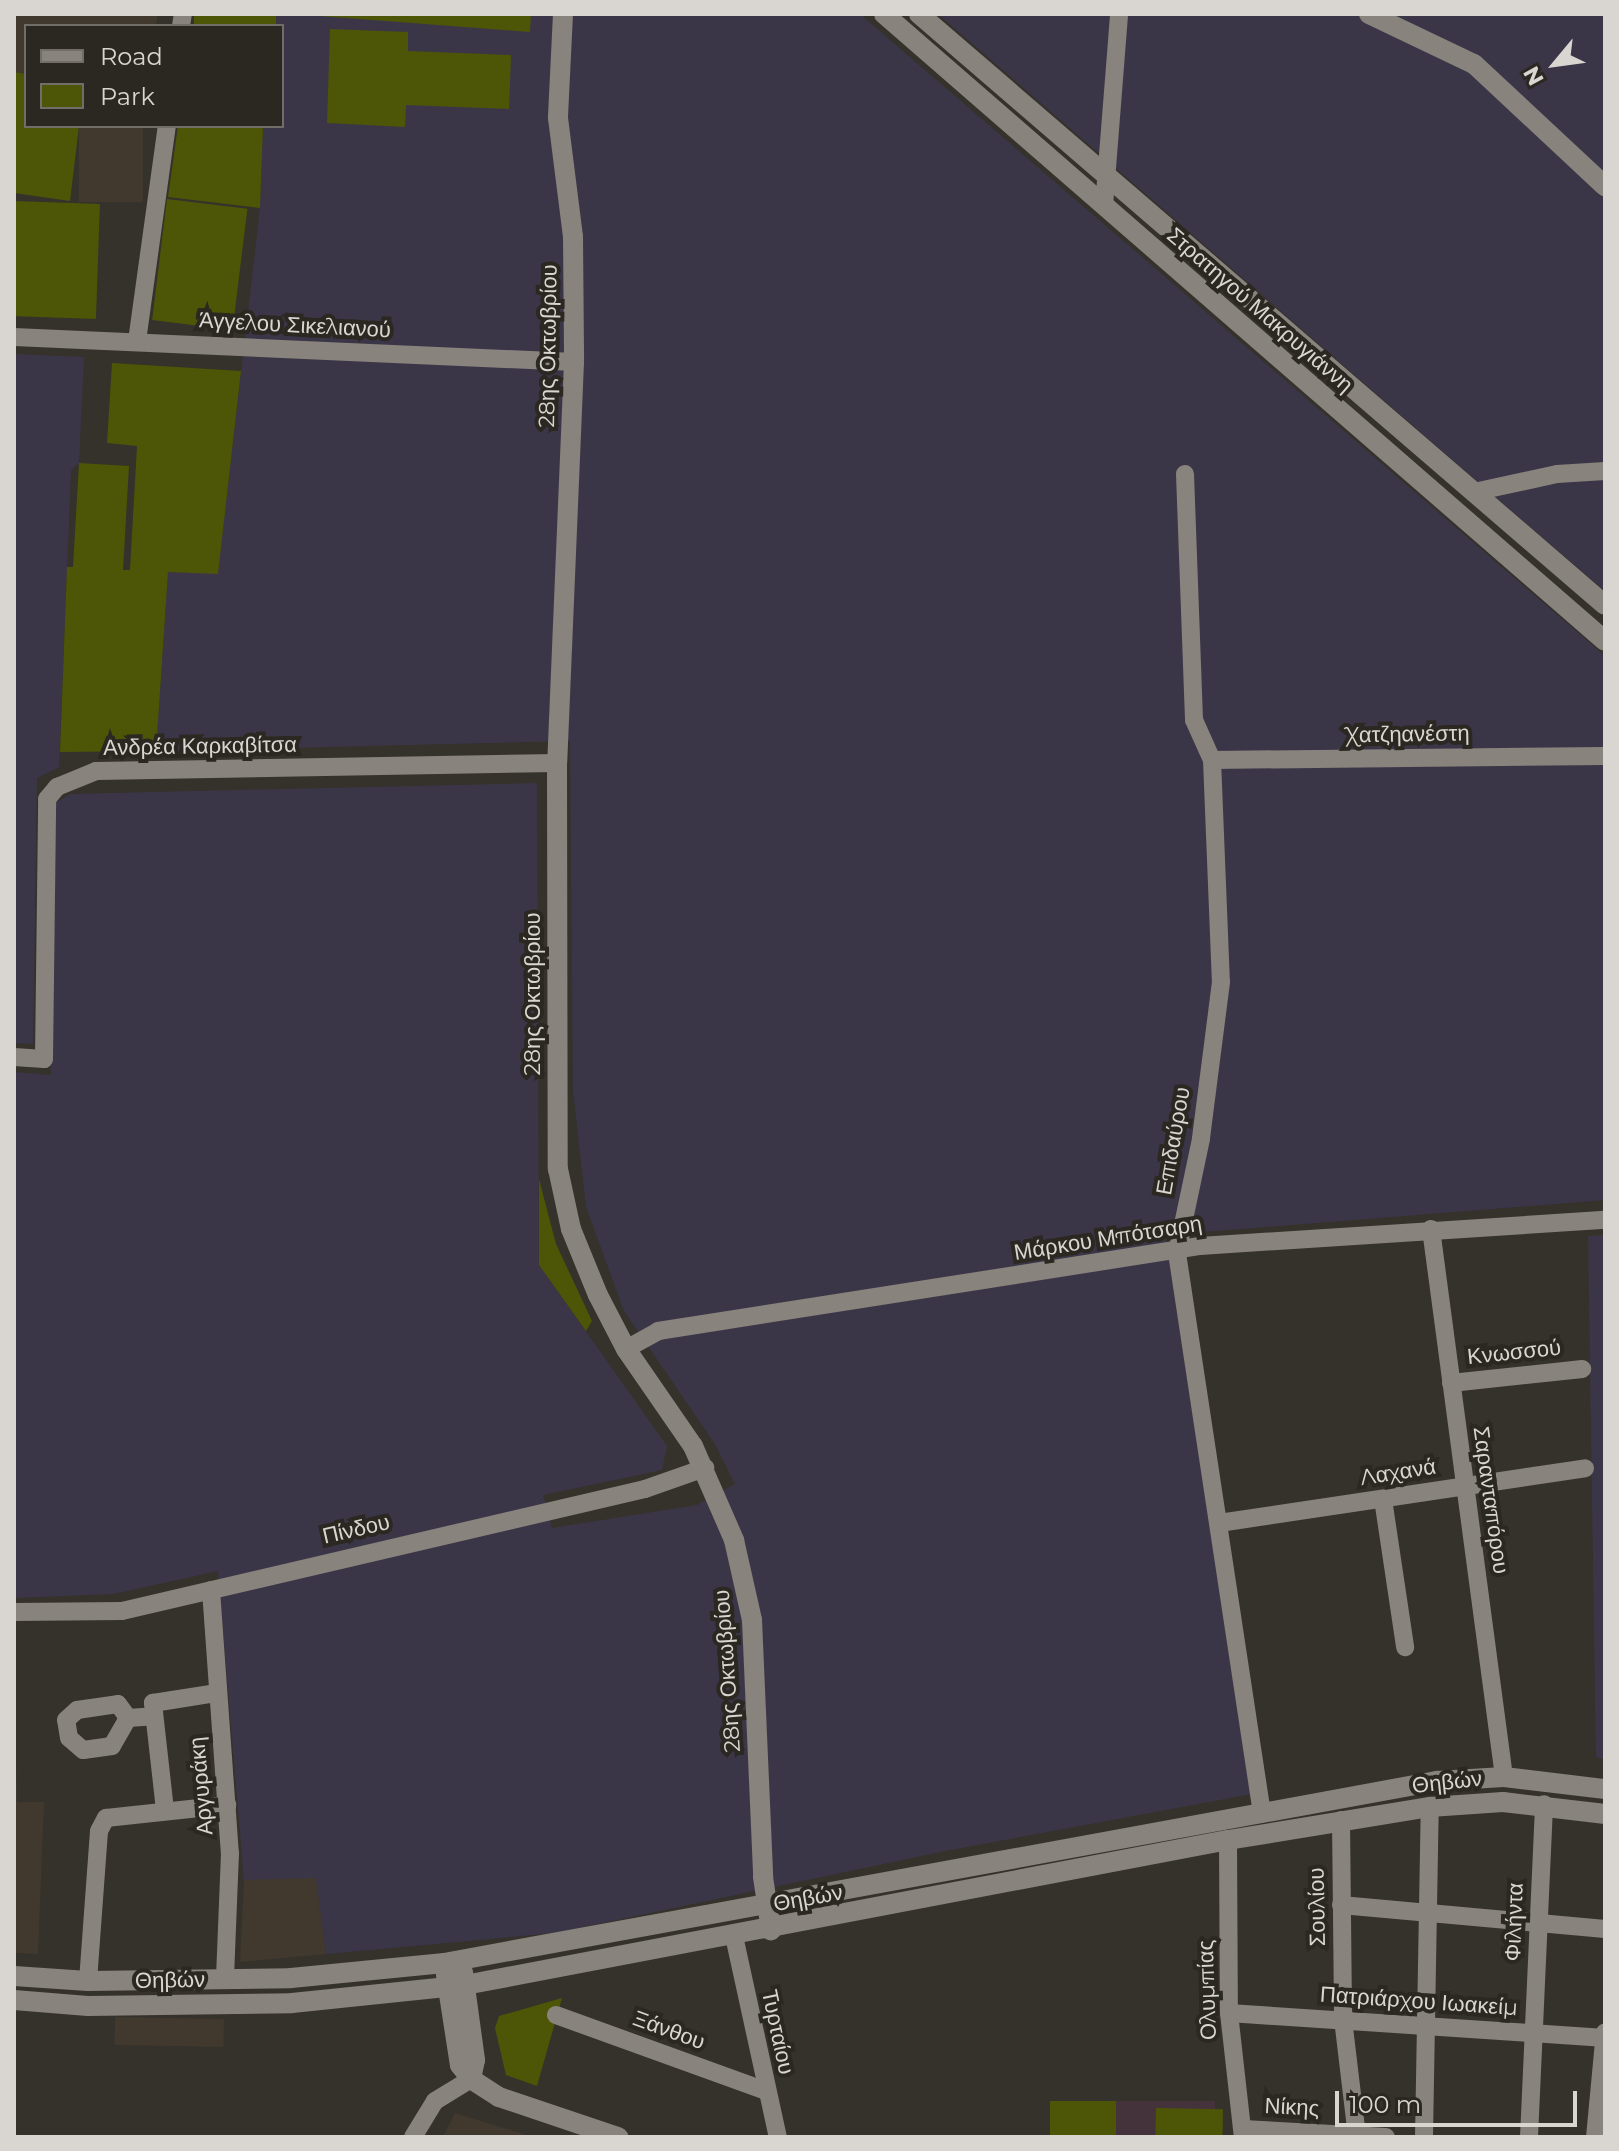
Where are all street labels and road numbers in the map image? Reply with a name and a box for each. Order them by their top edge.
street label: Στρατηγού Μακρυγιάννη [1162,222,1358,398]
street label: 28ης Οκτωβρίου [533,264,563,428]
street label: Άγγελου Σικελιανού [198,307,392,343]
street label: Χατζηανέστη [1346,720,1470,748]
street label: Ανδρέα Καρκαβίτσα [103,731,297,761]
street label: 28ης Οκτωβρίου [520,912,546,1076]
street label: Επιδαύρου [1151,1085,1195,1197]
street label: Μάρκου Μπότσαρη [1012,1210,1204,1266]
street label: Κνωσσού [1466,1334,1562,1370]
street label: Σαρανταπόρου [1468,1425,1514,1575]
street label: Λαχανά [1358,1453,1438,1491]
street label: Πίνδου [320,1508,392,1550]
street label: 28ης Οκτωβρίου [708,1589,746,1753]
street label: Αργυράκη [184,1736,218,1836]
street label: Θηβών [1411,1765,1483,1799]
street label: Σουλίου [1303,1867,1331,1947]
street label: Θηβών [771,1879,845,1917]
street label: Φιλήντα [1499,1882,1529,1962]
street label: Ολυμπίας [1192,1940,1222,2040]
street label: Θηβών [135,1966,205,1994]
street label: Πατριάρχου Ιωακείμ [1319,1981,1519,2021]
street label: Τυρταίου [756,1987,800,2077]
street label: Ξάνθου [629,2005,709,2055]
street label: Νίκης [1264,2092,1320,2122]

